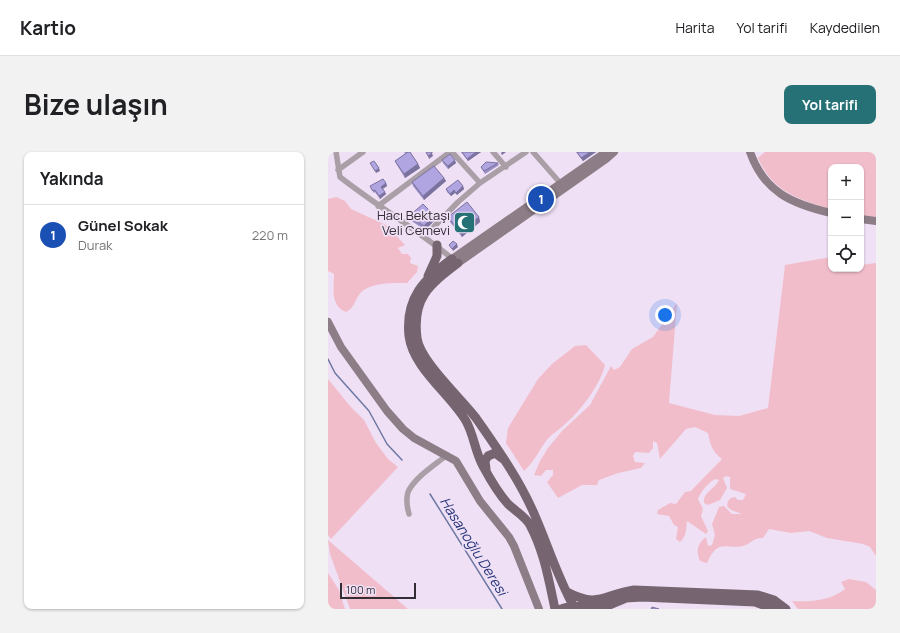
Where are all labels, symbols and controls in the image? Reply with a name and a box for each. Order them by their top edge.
text: Kartio [20,15,76,41]
text: Harita [675,18,714,37]
text: Yol tarifi [736,18,788,37]
text: Kaydedilen [810,18,880,37]
text: Bize ulaşın [24,85,168,123]
button: Yol tarifi [784,85,876,124]
map controls [828,164,864,272]
button: + [828,164,864,200]
text: Yakında [40,167,104,190]
pin: 1 [528,184,554,214]
button: − [828,200,864,236]
place label: Hacı Bektaşı Veli Cemevi [377,206,450,239]
mosque icon: Hacı Bektaşı Veli Cemevi [452,209,478,235]
text: Günel Sokak [78,215,168,236]
text: 1 [50,226,56,244]
text: 220 m [252,226,288,244]
text: Durak [78,236,113,254]
button: locate [828,236,864,272]
your location [655,305,675,325]
water label: Hasanoğlu Deresi [436,493,513,600]
scale bar [340,581,416,600]
text: 100 m [346,582,375,597]

